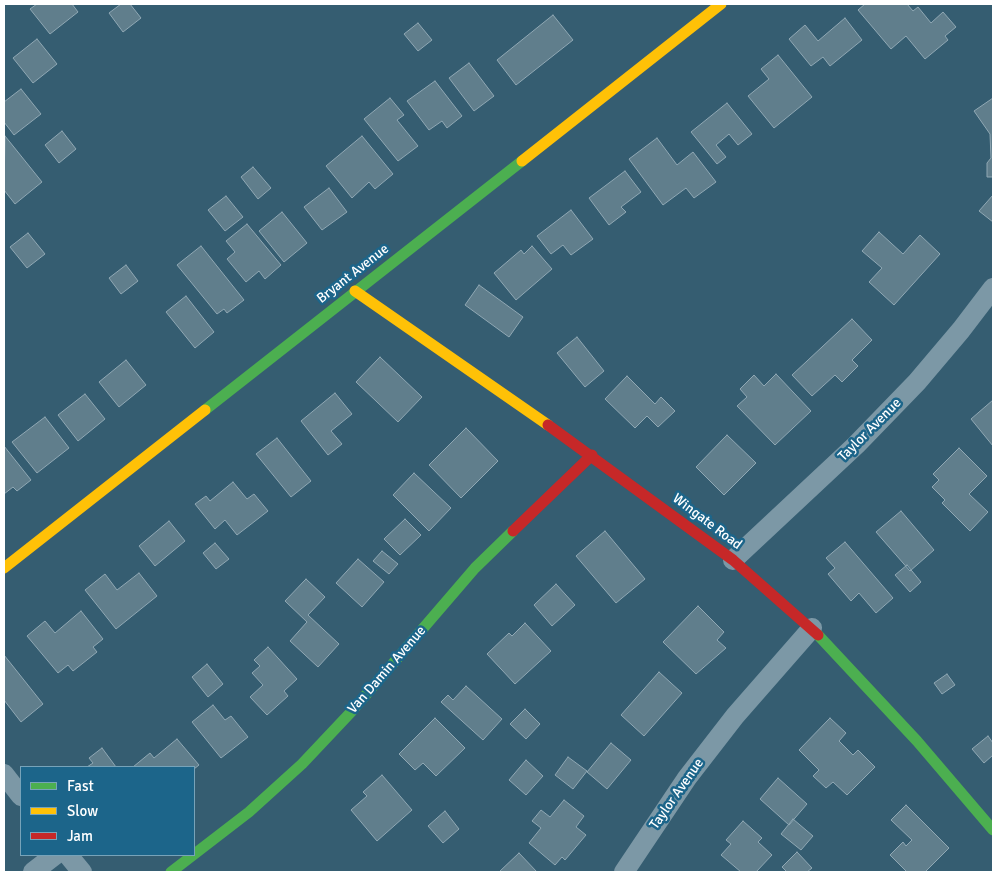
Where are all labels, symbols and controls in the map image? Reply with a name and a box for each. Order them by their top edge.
street label: Bryant Avenue [314,241,392,307]
street label: Taylor Avenue [835,395,905,465]
street label: Wingate Road [669,490,745,554]
street label: Van Damin Avenue [344,623,430,717]
street label: Taylor Avenue [646,755,708,833]
legend [20,766,195,856]
text: Fast [67,777,94,795]
text: Slow [67,802,98,820]
text: Jam [67,827,93,845]

